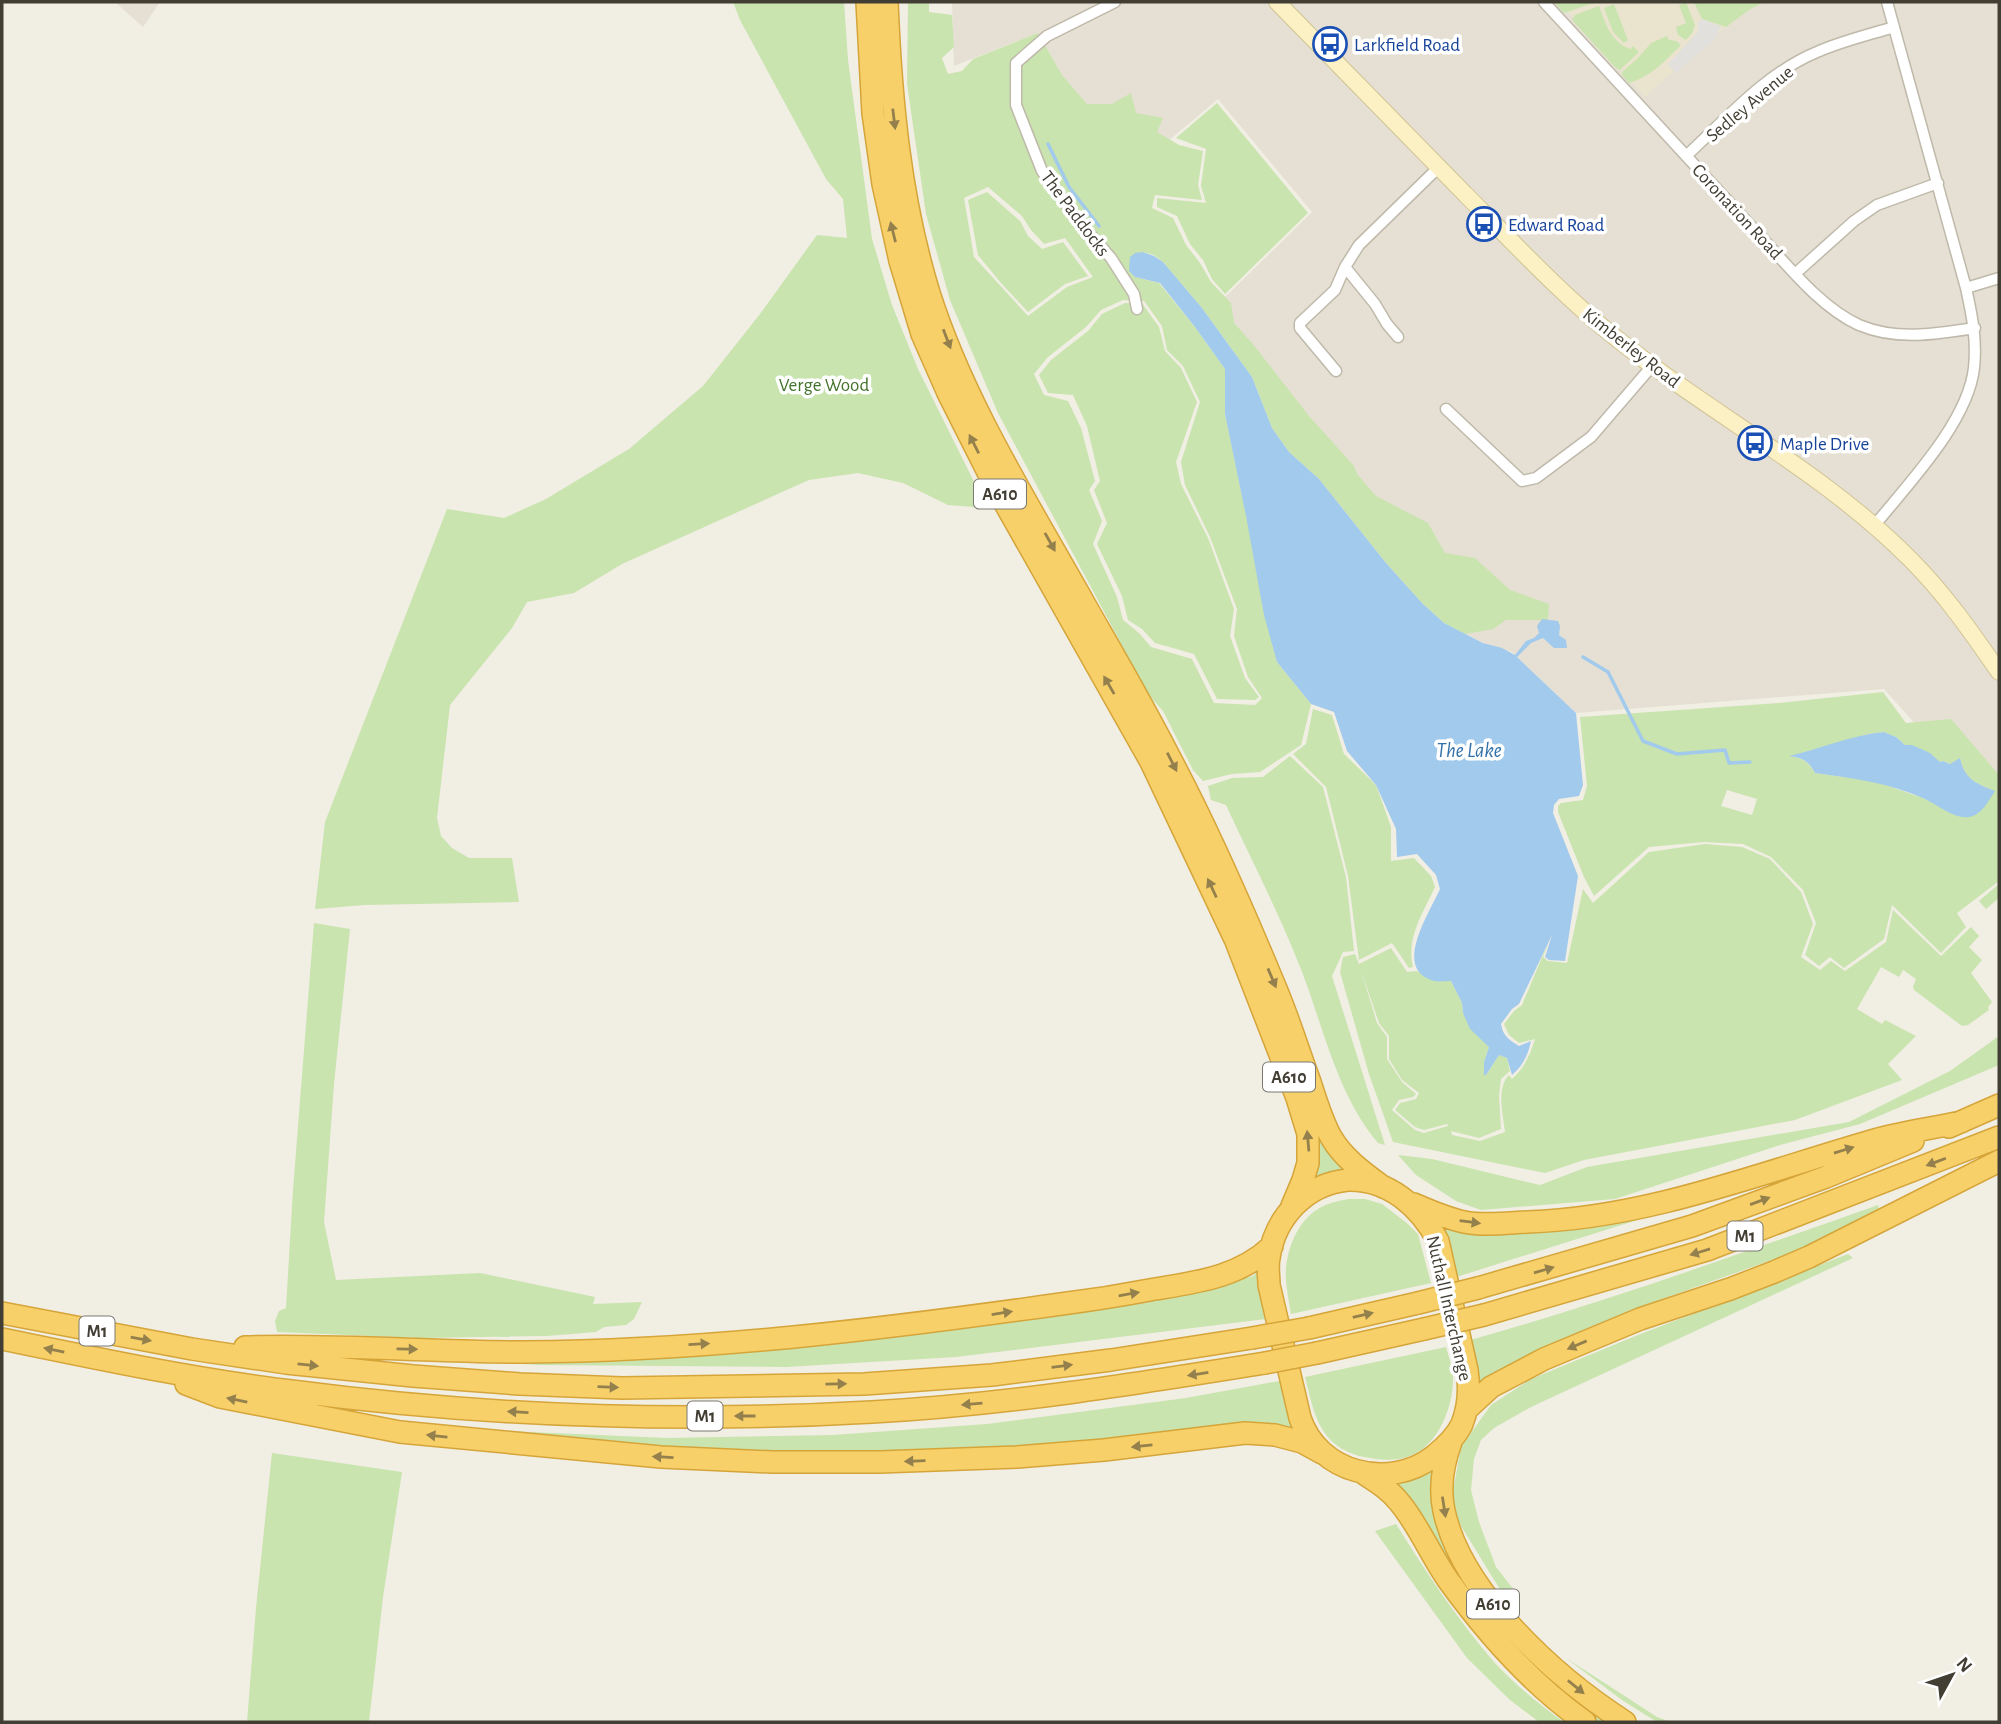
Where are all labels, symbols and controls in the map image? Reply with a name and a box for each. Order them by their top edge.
bus stop icon: Larkfield Road [1311,25,1349,63]
place label: Larkfield Road [1354,36,1460,55]
street label: Sedley Avenue [1703,62,1797,146]
one-way arrow [889,108,900,130]
street label: Coronation Road [1688,161,1786,264]
street label: The Paddocks [1037,168,1113,260]
bus stop icon: Edward Road [1465,205,1503,243]
place label: Edward Road [1508,216,1605,235]
one-way arrow [887,221,898,243]
street label: Kimberley Road [1579,305,1683,392]
one-way arrow [942,329,953,350]
park label: Verge Wood [779,376,869,395]
bus stop icon: Maple Drive [1736,424,1774,462]
one-way arrow [968,434,979,454]
place label: Maple Drive [1780,435,1869,454]
road number: A610 [974,480,1026,508]
one-way arrow [1044,532,1056,552]
one-way arrow [1103,676,1115,695]
water label: The Lake [1436,740,1502,761]
one-way arrow [1167,752,1178,772]
one-way arrow [1206,878,1218,898]
one-way arrow [1266,967,1277,988]
road number: A610 [1263,1062,1315,1092]
one-way arrow [1302,1130,1313,1152]
one-way arrow [1834,1144,1855,1154]
one-way arrow [1925,1157,1946,1168]
one-way arrow [1750,1195,1771,1206]
one-way arrow [1459,1216,1481,1227]
road number: M1 [1728,1222,1762,1251]
street label: Nuthall Interchange [1423,1234,1475,1383]
one-way arrow [1690,1247,1711,1258]
one-way arrow [1533,1265,1554,1275]
one-way arrow [1118,1288,1140,1299]
one-way arrow [991,1307,1013,1318]
one-way arrow [1352,1310,1374,1321]
road number: M1 [80,1316,114,1346]
one-way arrow [130,1334,152,1345]
one-way arrow [689,1339,711,1350]
one-way arrow [1566,1340,1587,1351]
one-way arrow [396,1343,418,1355]
one-way arrow [43,1345,65,1356]
one-way arrow [297,1360,319,1371]
one-way arrow [1051,1361,1073,1372]
one-way arrow [1187,1369,1209,1380]
one-way arrow [825,1379,847,1390]
one-way arrow [597,1382,619,1393]
one-way arrow [226,1395,248,1406]
one-way arrow [961,1399,983,1410]
road number: M1 [688,1401,722,1430]
one-way arrow [507,1406,529,1417]
one-way arrow [734,1410,756,1422]
one-way arrow [425,1430,447,1441]
one-way arrow [1131,1441,1153,1452]
one-way arrow [652,1451,674,1462]
one-way arrow [904,1455,926,1466]
one-way arrow [1439,1496,1450,1518]
road number: A610 [1467,1590,1519,1618]
north arrow [1917,1640,1987,1710]
text: N [1952,1654,1975,1676]
one-way arrow [1566,1680,1584,1695]

